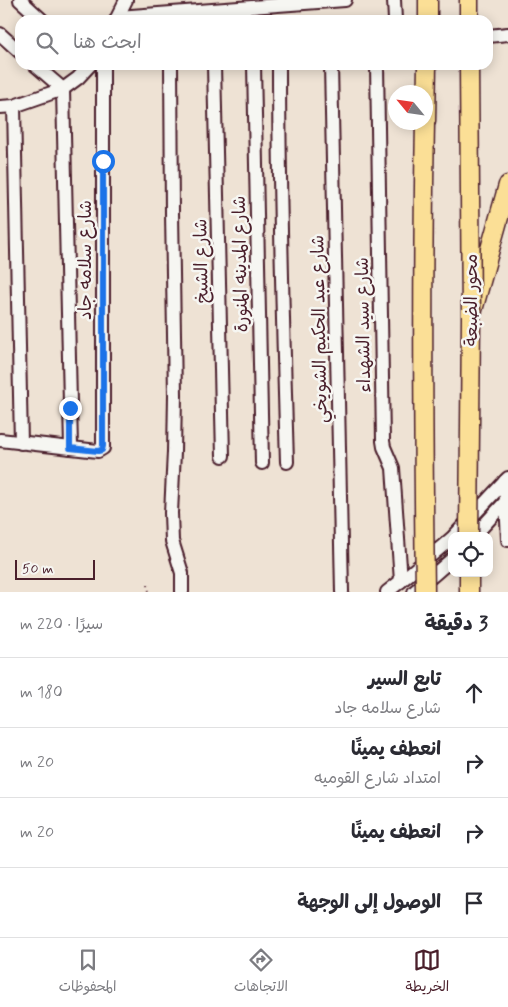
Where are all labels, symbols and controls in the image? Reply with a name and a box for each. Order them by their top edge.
search box [15,15,493,70]
icon: search [33,29,61,57]
text: ابحث هنا [73,30,142,55]
north arrow [388,85,433,130]
route start [92,150,115,173]
street label: شارع المدينه المنورة [228,195,254,333]
street label: شارع سلامه جاد [74,200,98,320]
street label: شارع الشيخ [189,218,215,304]
street label: شارع عبد الحكيم الشويخي [306,235,337,423]
street label: محور الضبعة [460,254,484,346]
street label: شارع سيد الشهداء [351,257,377,393]
route end [59,397,82,420]
map controls [448,532,493,577]
button: locate [448,532,493,577]
scale bar [15,557,95,580]
text: 50 m [22,560,53,578]
text: 3 دقيقة [424,610,488,638]
text: سيرًا · 220 m [20,614,103,635]
text: تابع السير [368,667,441,692]
icon: ahead [460,679,488,707]
text: 180 m [20,682,63,703]
text: شارع سلامه جاد [334,698,441,719]
text: انعطف يمينًا [351,737,441,762]
icon: right [460,749,488,777]
text: 20 m [20,752,54,773]
text: امتداد شارع القوميه [314,768,441,789]
icon: right [460,819,488,847]
text: انعطف يمينًا [351,820,441,845]
text: 20 m [20,822,54,843]
icon: arrive [460,889,488,917]
text: الوصول إلى الوجهة [297,890,441,915]
tab: المحفوظات [59,946,116,999]
tab: الاتجاهات [234,946,288,999]
tab: الخريطة [406,946,449,999]

